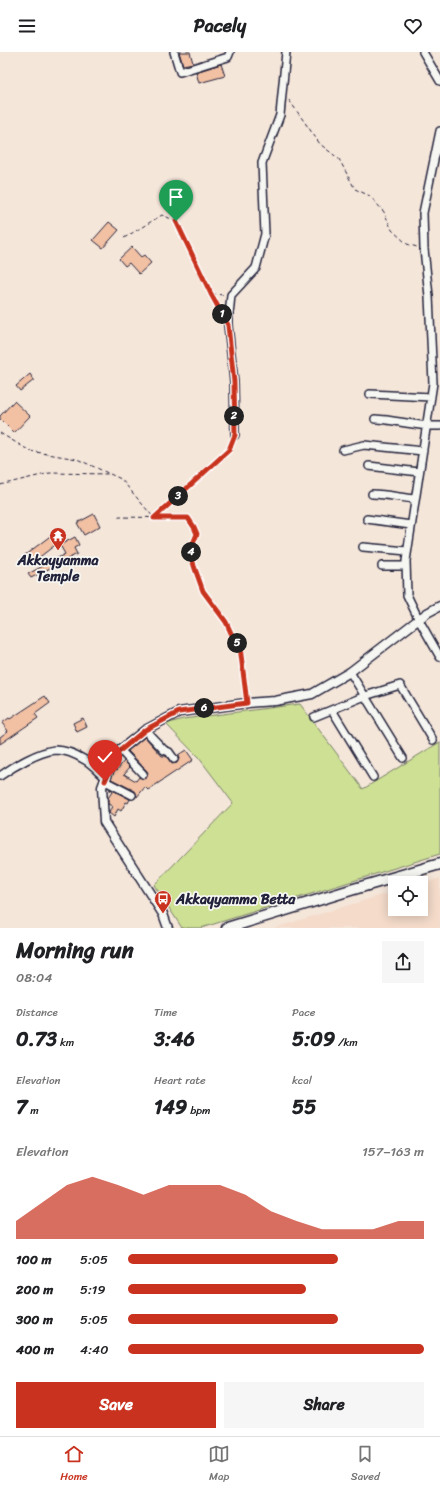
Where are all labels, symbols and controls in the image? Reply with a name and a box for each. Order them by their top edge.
text: Pacely [194,10,246,42]
icon: menu [16,15,38,37]
icon: heart [402,15,424,37]
pin [159,180,193,221]
icon: arrive [165,186,187,208]
pin: 1 [212,304,232,324]
text: 1 [220,304,224,323]
pin: 2 [224,406,244,426]
text: 2 [231,406,237,425]
pin: 3 [168,486,188,506]
text: 3 [175,486,181,505]
temple icon: Akkayyamma Temple [48,526,68,551]
pin: 4 [181,542,201,562]
text: 4 [188,542,194,561]
place label: Akkayyamma Temple [16,548,100,589]
pin: 5 [227,633,247,653]
text: 5 [234,633,240,652]
pin: 6 [194,698,214,718]
text: 6 [201,698,207,717]
pin [88,740,122,781]
icon: check [94,746,116,768]
map controls [388,876,428,916]
button: locate [388,876,428,916]
place label: Akkayyamma Betta [175,887,296,912]
bus stop icon: Akkayyamma Betta [153,889,173,914]
text: Morning run [16,931,134,970]
button: share [382,941,424,983]
text: 08:04 [16,966,52,989]
text: Distance [16,1003,58,1022]
text: Time [154,1003,177,1022]
text: Pace [292,1003,315,1022]
text: 0.73 [16,1022,57,1057]
text: 3:46 [154,1022,195,1057]
text: 5:09 [292,1022,335,1057]
text: km [57,1033,74,1052]
text: /km [335,1033,358,1052]
text: Elevation [16,1071,61,1090]
text: Heart rate [154,1071,206,1090]
text: kcal [292,1071,312,1090]
text: 7 [16,1090,27,1125]
text: 149 [154,1090,187,1125]
text: 55 [292,1090,316,1125]
text: m [27,1101,39,1120]
text: bpm [187,1101,211,1120]
text: Elevation [16,1140,69,1163]
text: 157–163 m [362,1140,424,1163]
text: 100 m [16,1248,51,1271]
text: 5:05 [80,1248,108,1271]
text: 200 m [16,1278,53,1301]
text: 5:19 [80,1278,105,1301]
text: 300 m [16,1308,53,1331]
text: 5:05 [80,1308,108,1331]
text: 400 m [16,1338,54,1361]
text: 4:40 [80,1338,108,1361]
button: Save [16,1382,216,1428]
button: Share [224,1382,424,1428]
tab: Home [60,1443,88,1486]
tab: Map [208,1443,230,1486]
tab: Saved [351,1443,380,1486]

